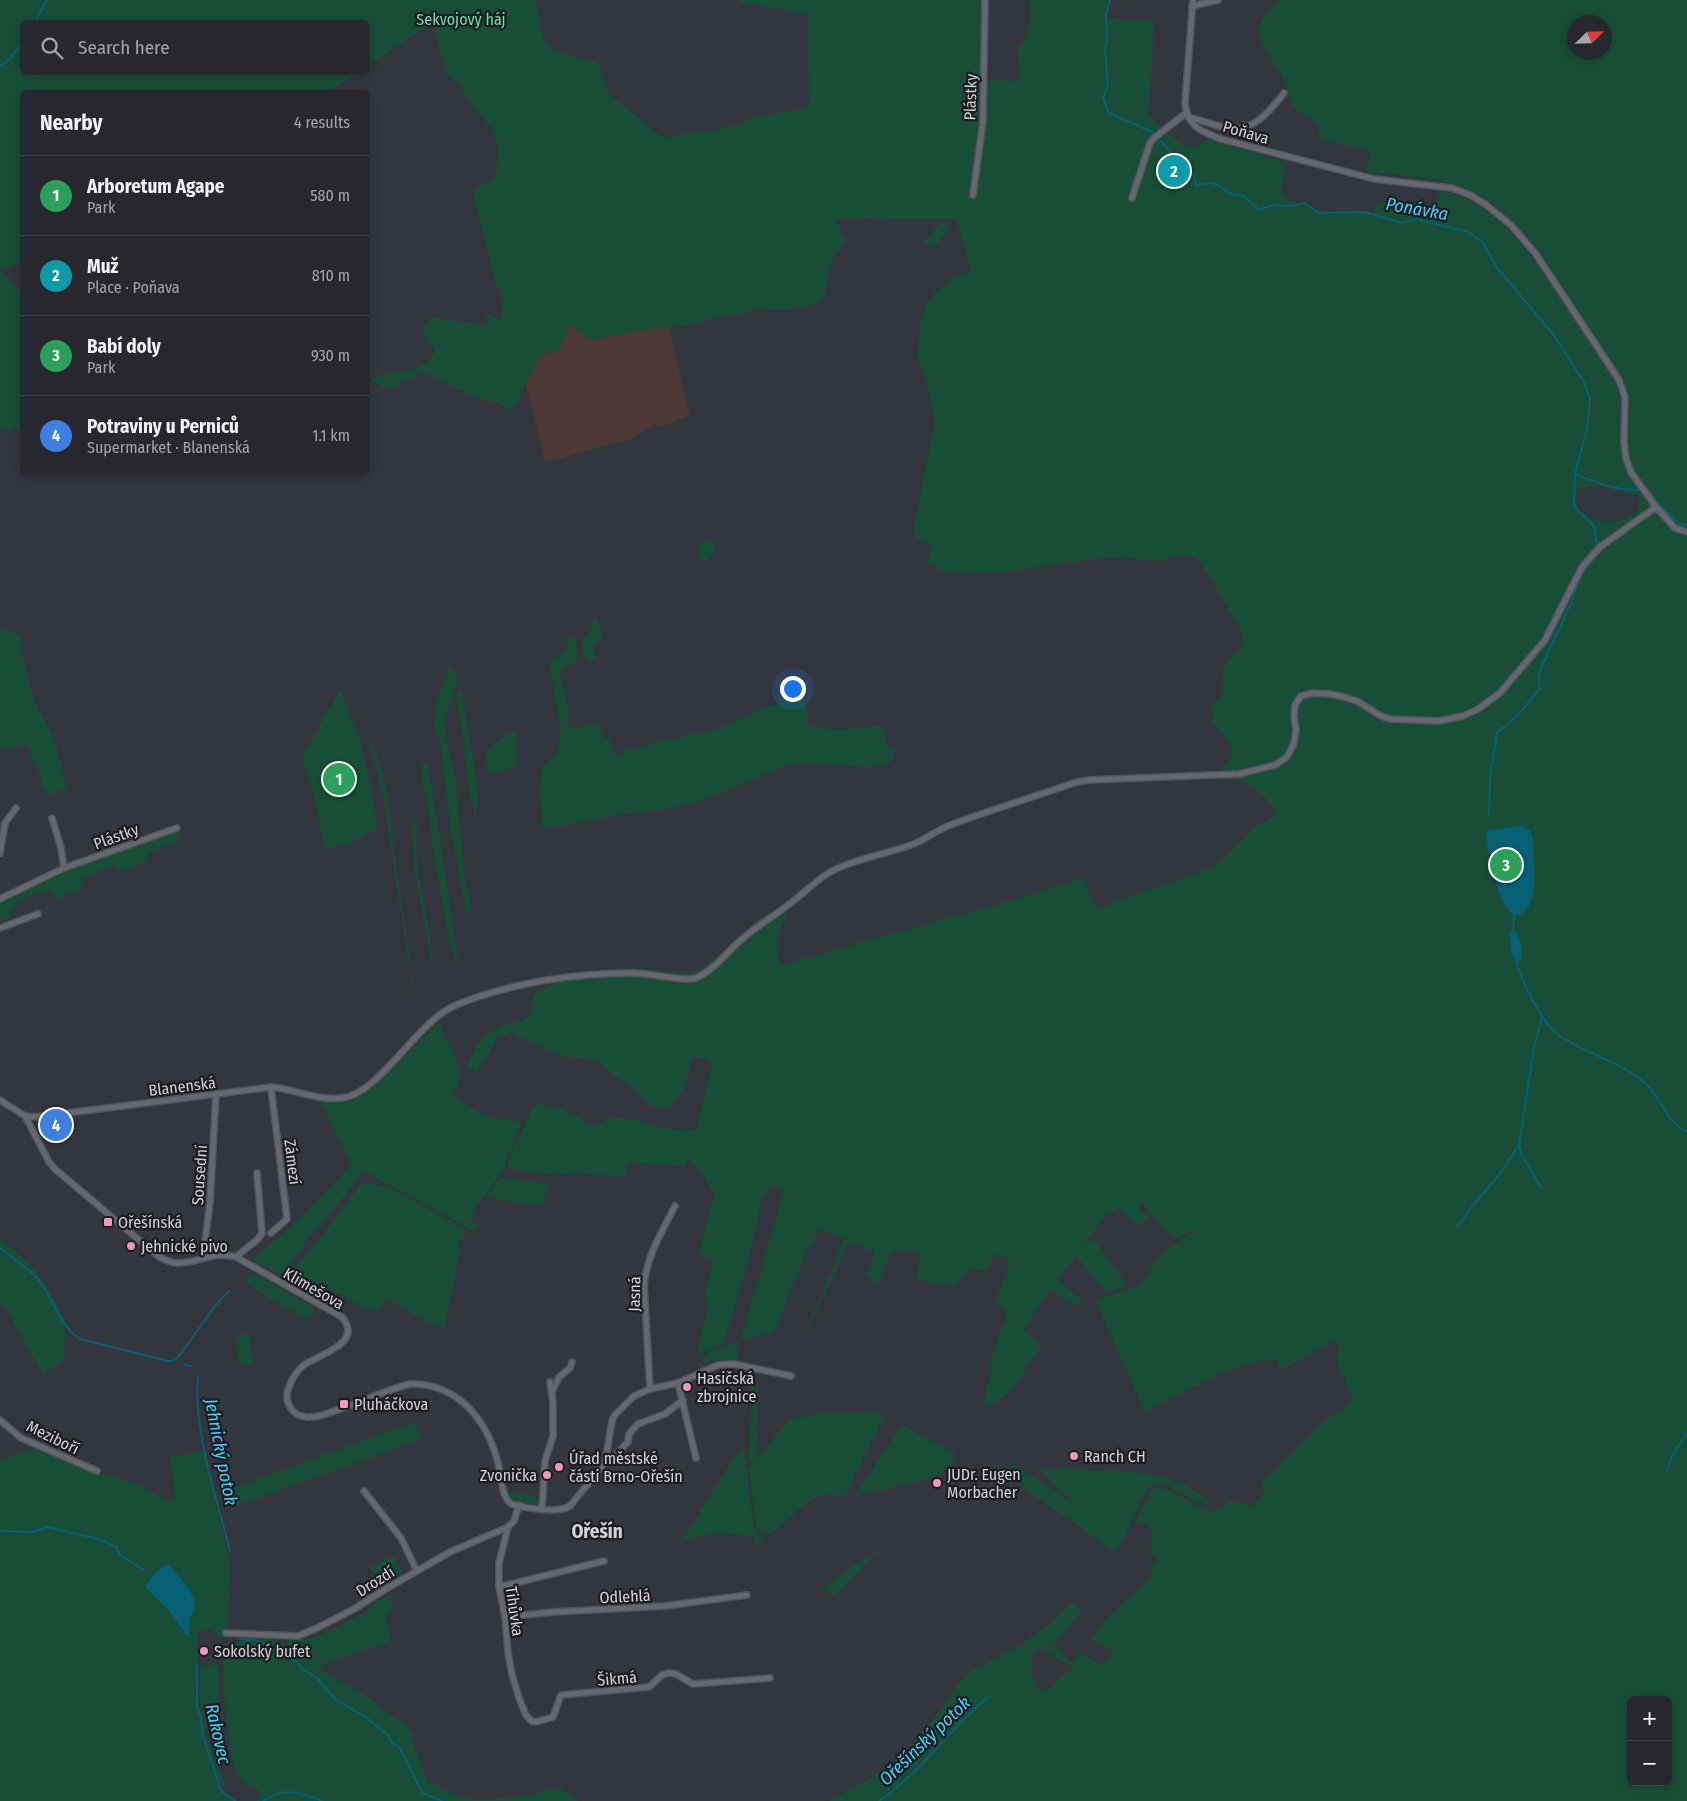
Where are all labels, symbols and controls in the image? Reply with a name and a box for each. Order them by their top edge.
park label: Sekvojový háj [416,10,506,29]
north arrow [1567,15,1612,60]
search box [20,20,370,75]
icon: search [38,34,66,62]
text: Search here [78,36,170,59]
street label: Plástky [960,72,981,121]
text: Nearby [40,110,102,136]
text: 4 results [294,113,350,132]
street label: Poňava [1221,117,1271,148]
pin: 2 [1158,152,1190,190]
text: Arboretum Agape [87,175,225,198]
text: 1 [53,186,59,205]
text: 580 m [310,186,350,205]
water label: Ponávka [1384,193,1450,225]
text: Park [87,198,115,217]
text: Muž [87,255,118,278]
text: 2 [52,266,60,285]
text: 810 m [312,266,350,285]
text: Place · Poňava [87,278,180,297]
text: Babí doly [87,335,161,358]
text: 3 [52,346,60,365]
text: 930 m [311,346,350,365]
text: Park [87,358,115,377]
text: Potraviny u Perniců [87,415,239,438]
text: 4 [52,426,60,445]
text: 1.1 km [312,426,350,445]
text: Supermarket · Blanenská [87,438,250,457]
your location [780,676,806,702]
pin: 1 [323,760,355,798]
street label: Plástky [91,819,142,853]
pin: 3 [1490,846,1522,884]
street label: Blanenská [147,1073,217,1100]
pin: 4 [40,1106,72,1144]
street label: Zámezí [280,1138,305,1186]
street label: Sousední [188,1144,211,1206]
place label: Ořešínská [118,1213,182,1232]
marker: Ořešínská [102,1216,114,1228]
place label: Jehnické pivo [141,1237,228,1256]
marker: Jehnické pivo [125,1240,137,1252]
street label: Klimešova [280,1263,348,1313]
street label: Jasná [625,1276,644,1312]
place label: Hasičská zbrojnice [697,1369,756,1406]
marker: Hasičská zbrojnice [681,1381,693,1393]
place label: Pluháčkova [354,1395,428,1414]
water label: Jehnický potok [200,1396,242,1507]
marker: Pluháčkova [338,1398,350,1410]
street label: Meziboří [23,1417,82,1458]
place label: Ranch CH [1084,1447,1146,1466]
place label: Úřad městské části Brno-Ořešín [569,1449,683,1486]
marker: Ranch CH [1068,1450,1080,1462]
marker: Úřad městské části Brno-Ořešín [553,1461,565,1473]
place label: JUDr. Eugen Morbacher [947,1465,1021,1502]
place label: Zvonička [480,1466,537,1485]
marker: Zvonička [541,1469,553,1481]
marker: JUDr. Eugen Morbacher [931,1477,943,1489]
district label: Ořešín [571,1520,623,1543]
street label: Drozdí [353,1562,398,1601]
street label: Tihůvka [502,1585,527,1638]
street label: Odlehlá [599,1586,651,1607]
place label: Sokolský bufet [214,1642,311,1661]
marker: Sokolský bufet [198,1645,210,1657]
street label: Šikmá [596,1666,638,1690]
water label: Ořešínský potok [875,1692,975,1790]
map controls [1627,1696,1672,1786]
button: + [1627,1696,1672,1741]
water label: Rakovec [200,1702,236,1767]
button: − [1627,1741,1672,1786]

